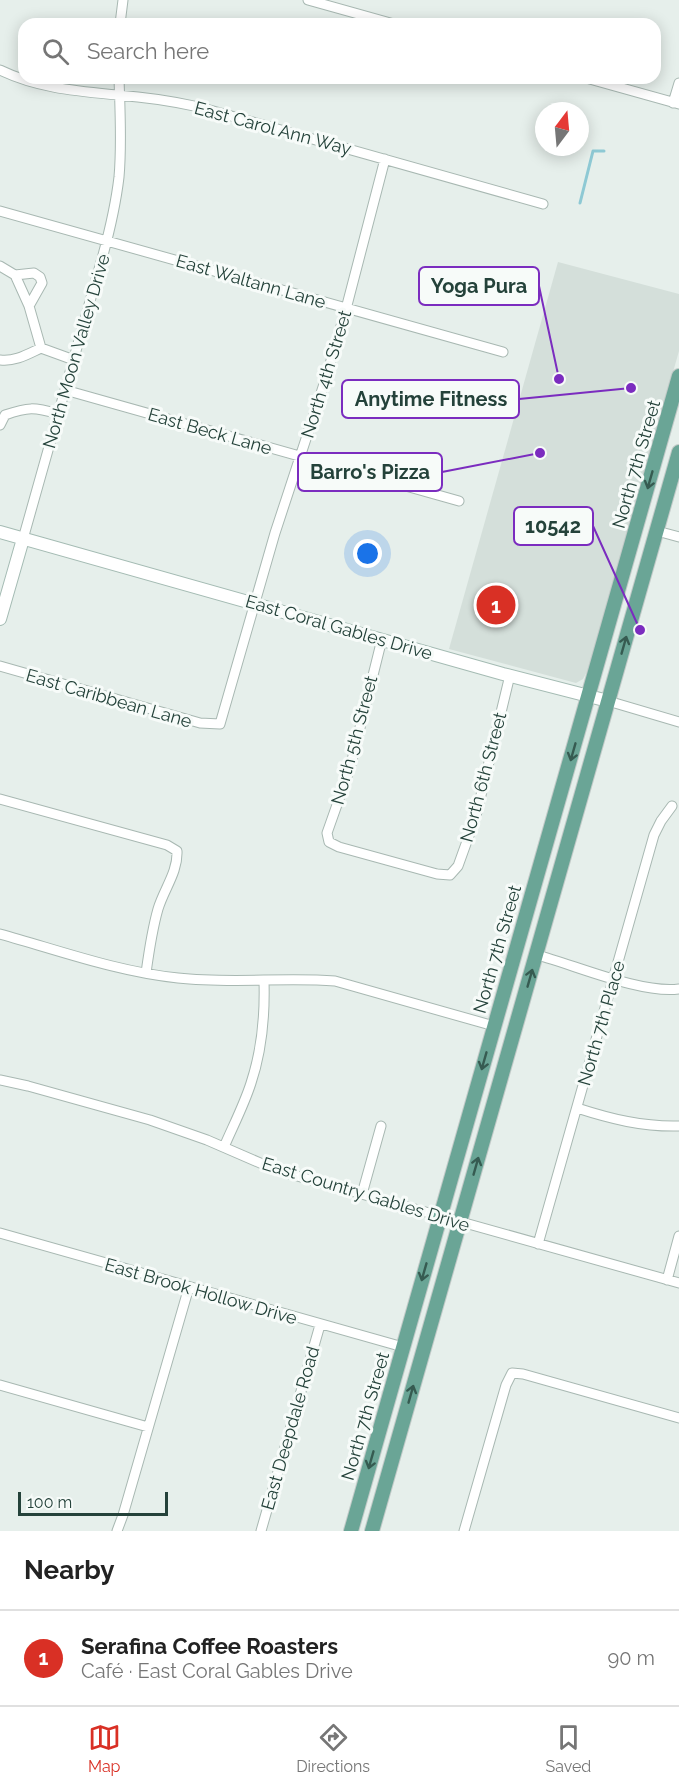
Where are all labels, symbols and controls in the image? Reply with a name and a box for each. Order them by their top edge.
search box [18,18,661,84]
icon: search [39,35,72,68]
text: Search here [87,38,209,64]
street label: East Carol Ann Way [192,97,354,159]
north arrow [535,102,589,156]
street label: East Waltann Lane [174,250,329,313]
street label: North Moon Valley Drive [38,251,114,451]
callout: Yoga Pura [419,267,539,305]
text: Yoga Pura [431,274,527,298]
street label: North 4th Street [297,307,355,441]
callout: Anytime Fitness [342,380,519,418]
text: Anytime Fitness [355,387,507,411]
street label: North 7th Street [608,397,664,531]
street label: East Beck Lane [146,403,275,459]
callout: Barro's Pizza [298,453,442,491]
text: Barro's Pizza [310,460,430,484]
one-way arrow [644,470,655,489]
callout: 10542 [514,507,593,545]
text: 10542 [525,514,581,538]
your location [353,539,382,568]
pin: 1 [476,582,516,628]
street label: East Coral Gables Drive [243,590,435,664]
one-way arrow [619,636,630,655]
street label: East Caribbean Lane [24,664,195,732]
street label: North 5th Street [327,673,381,807]
street label: North 6th Street [456,710,510,844]
one-way arrow [567,742,578,761]
street label: North 7th Street [469,882,525,1016]
street label: North 7th Place [573,958,629,1088]
one-way arrow [525,969,536,988]
one-way arrow [478,1051,489,1070]
street label: East Country Gables Drive [260,1152,473,1236]
one-way arrow [471,1156,482,1175]
street label: East Brook Hollow Drive [102,1253,300,1329]
one-way arrow [418,1263,430,1282]
street label: East Deepdale Road [257,1344,323,1512]
street label: North 7th Street [337,1349,393,1483]
one-way arrow [406,1385,417,1404]
one-way arrow [365,1450,376,1469]
scale bar [18,1489,168,1516]
text: 100 m [27,1493,72,1512]
text: Nearby [24,1555,114,1585]
text: Serafina Coffee Roasters [81,1633,338,1659]
text: 1 [39,1646,48,1670]
text: 90 m [608,1646,655,1670]
text: Café · East Coral Gables Drive [81,1659,353,1683]
tab: Map [88,1721,121,1776]
tab: Directions [296,1721,370,1776]
tab: Saved [545,1721,591,1776]

